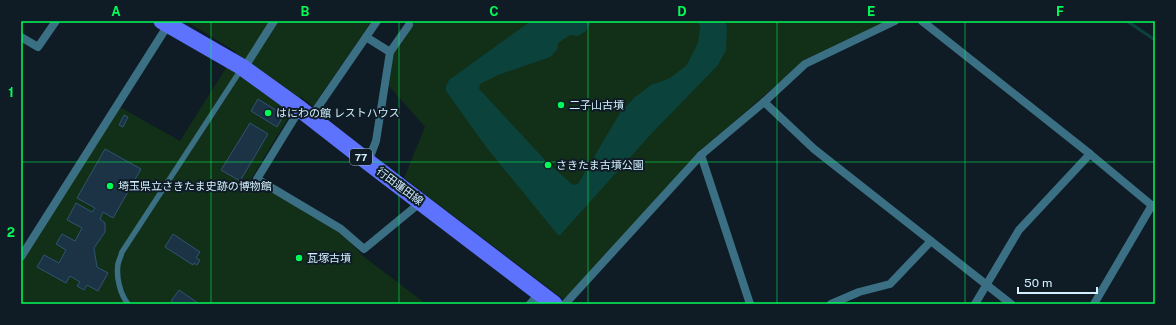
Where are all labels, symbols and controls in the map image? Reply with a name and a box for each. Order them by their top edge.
text: A [111,4,121,19]
text: B [301,4,310,19]
text: C [489,4,499,19]
text: D [677,4,687,19]
text: E [867,4,875,19]
text: F [1056,4,1064,19]
text: 1 [8,85,14,100]
place label: 二子山古墳 [569,99,624,111]
marker: 二子山古墳 [556,100,566,110]
place label: はにわの館 レストハウス [276,107,400,119]
marker: はにわの館 レストハウス [263,108,273,118]
road number: 77 [350,149,372,165]
place label: さきたま古墳公園 [556,159,644,171]
marker: さきたま古墳公園 [543,160,553,170]
street label: 行田蓮田線 [374,165,426,207]
place label: 埼玉県立さきたま史跡の博物館 [118,180,272,192]
marker: 埼玉県立さきたま史跡の博物館 [105,181,115,191]
text: 2 [7,225,15,240]
place label: 瓦塚古墳 [307,252,351,264]
marker: 瓦塚古墳 [294,253,304,263]
scale bar [1018,269,1097,295]
text: 50 m [1024,276,1052,290]

